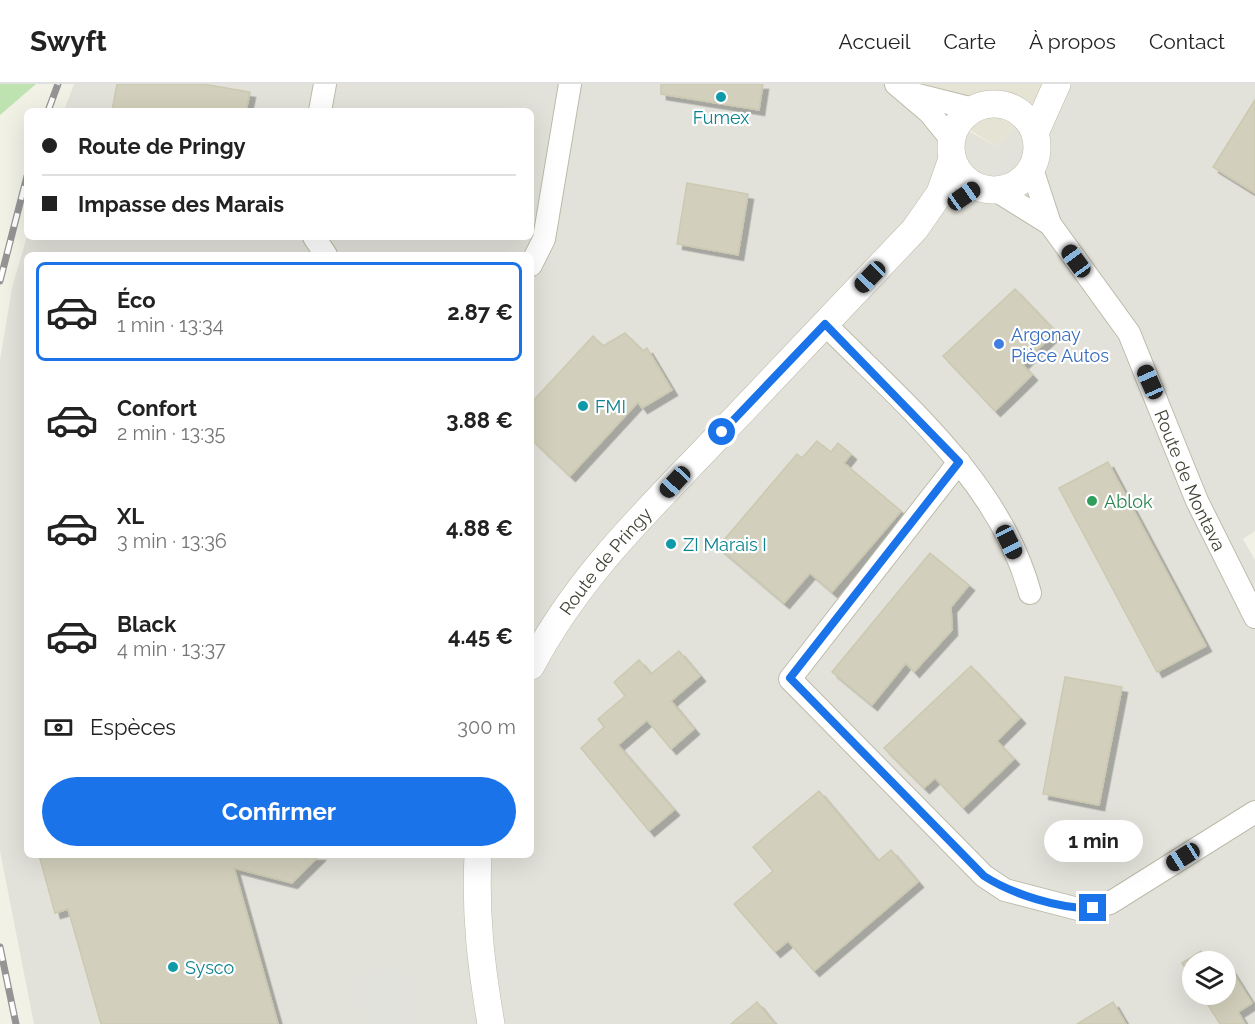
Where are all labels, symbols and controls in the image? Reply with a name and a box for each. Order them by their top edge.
text: Swyft [30,25,107,58]
text: Accueil [839,29,911,54]
text: Carte [944,29,996,54]
text: À propos [1029,29,1116,54]
text: Contact [1149,29,1225,54]
marker: Fumex [714,90,728,104]
place label: Fumex [693,107,749,128]
text: Route de Pringy [78,133,246,159]
car [944,178,984,214]
text: Impasse des Marais [78,191,284,217]
car [1058,241,1094,281]
car [851,258,889,296]
icon: car [45,285,99,339]
text: Éco [117,287,156,313]
text: 2.87 € [447,299,513,325]
text: 1 min · 13:34 [117,313,224,337]
place label: Argonay Pièce Autos [1011,324,1109,366]
marker: Argonay Pièce Autos [992,337,1006,351]
car [1134,362,1166,402]
icon: car [45,393,99,447]
text: Confort [117,395,197,421]
place label: FMI [595,396,626,417]
marker: FMI [576,399,590,413]
text: 3.88 € [446,407,513,433]
street label: Route de Montava [1151,407,1231,554]
route start [708,418,735,445]
text: 2 min · 13:35 [117,421,225,445]
car [656,463,694,501]
place label: Ablok [1104,491,1153,512]
marker: Ablok [1085,494,1099,508]
icon: car [45,501,99,555]
text: XL [117,503,144,529]
street label: Route de Pringy [555,503,656,619]
text: 4.88 € [446,515,513,541]
car [993,522,1025,562]
text: 3 min · 13:36 [117,529,227,553]
place label: ZI Marais I [683,534,767,555]
marker: ZI Marais I [664,537,678,551]
icon: car [45,609,99,663]
text: Black [117,611,176,637]
text: 4.45 € [448,623,513,649]
text: 4 min · 13:37 [117,637,226,661]
icon: cash [42,711,75,744]
text: Espèces [90,714,176,740]
text: 300 m [457,715,516,739]
button: Confirmer [42,777,516,846]
callout: 1 min [1044,821,1142,863]
text: 1 min [1068,829,1119,853]
car [1163,840,1203,874]
route end [1079,894,1106,921]
map controls [1182,951,1236,1005]
button: layers [1182,951,1236,1005]
place label: Sysco [185,957,235,978]
marker: Sysco [166,960,180,974]

